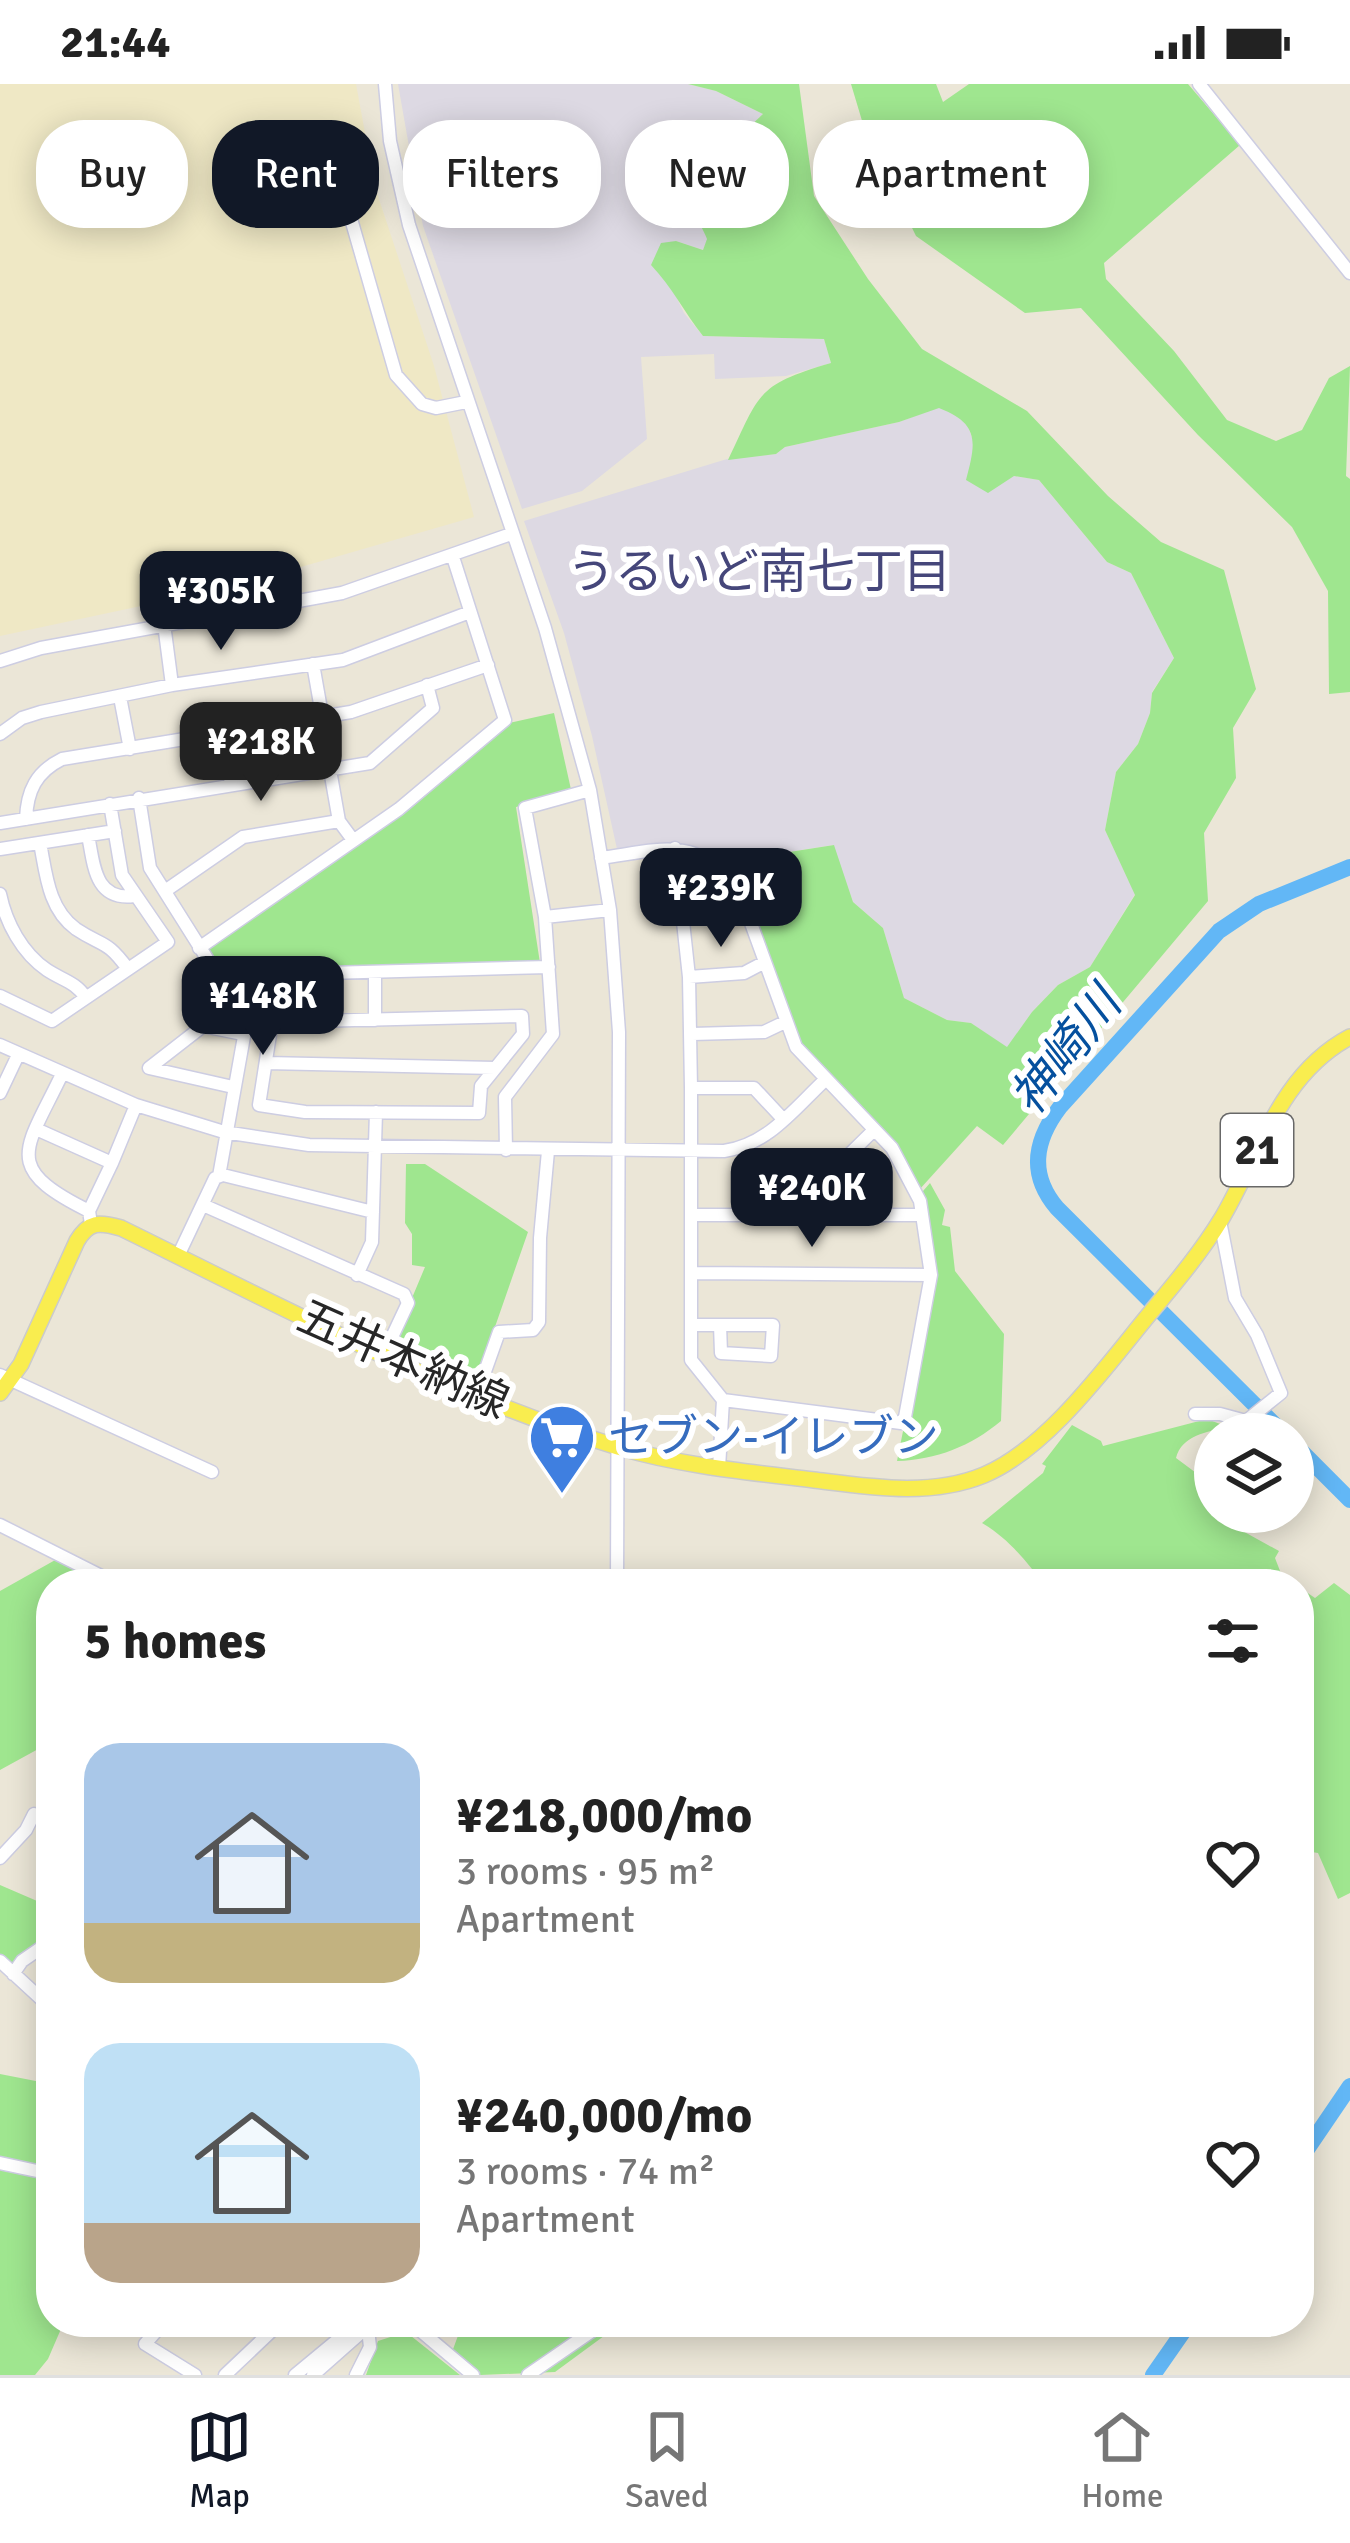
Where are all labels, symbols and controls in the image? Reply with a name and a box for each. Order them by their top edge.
text: 21:44 [60,15,170,70]
chip: Buy [36,120,188,228]
chip: Rent [212,120,379,228]
chip: Filters [403,120,601,228]
chip: New [625,120,789,228]
chip: Apartment [813,120,1089,228]
district label: うるいど南七丁目 [567,543,951,602]
pin: ¥305K [137,551,305,653]
text: ¥305K [167,566,275,614]
pin: ¥218K [177,702,345,804]
text: ¥218K [207,717,315,765]
pin: ¥239K [637,848,805,950]
text: ¥239K [667,863,775,911]
pin: ¥148K [179,956,347,1058]
text: ¥148K [209,971,317,1019]
water label: 神崎川 [998,972,1137,1126]
road number: 21 [1221,1114,1293,1186]
pin: ¥240K [728,1148,896,1250]
text: ¥240K [758,1163,866,1211]
street label: 五井本納線 [289,1289,517,1431]
supermarket icon: セブン-イレブン [527,1402,597,1496]
place label: セブン-イレブン [608,1410,939,1465]
map controls [1194,1413,1314,1533]
button: layers [1194,1413,1314,1533]
icon: filters [1200,1608,1266,1674]
text: 5 homes [84,1610,266,1673]
text: ¥218,000/mo [456,1784,752,1847]
icon: home [180,1791,324,1935]
icon: heart [1200,1830,1266,1896]
text: 3 rooms · 95 m² [456,1847,715,1895]
text: Apartment [456,1895,635,1943]
text: ¥240,000/mo [456,2084,752,2147]
icon: home [180,2091,324,2235]
icon: heart [1200,2130,1266,2196]
text: 3 rooms · 74 m² [456,2147,715,2195]
text: Apartment [456,2195,635,2243]
tab: Map [186,2404,252,2517]
tab: Saved [625,2404,708,2517]
tab: Home [1081,2404,1164,2517]

